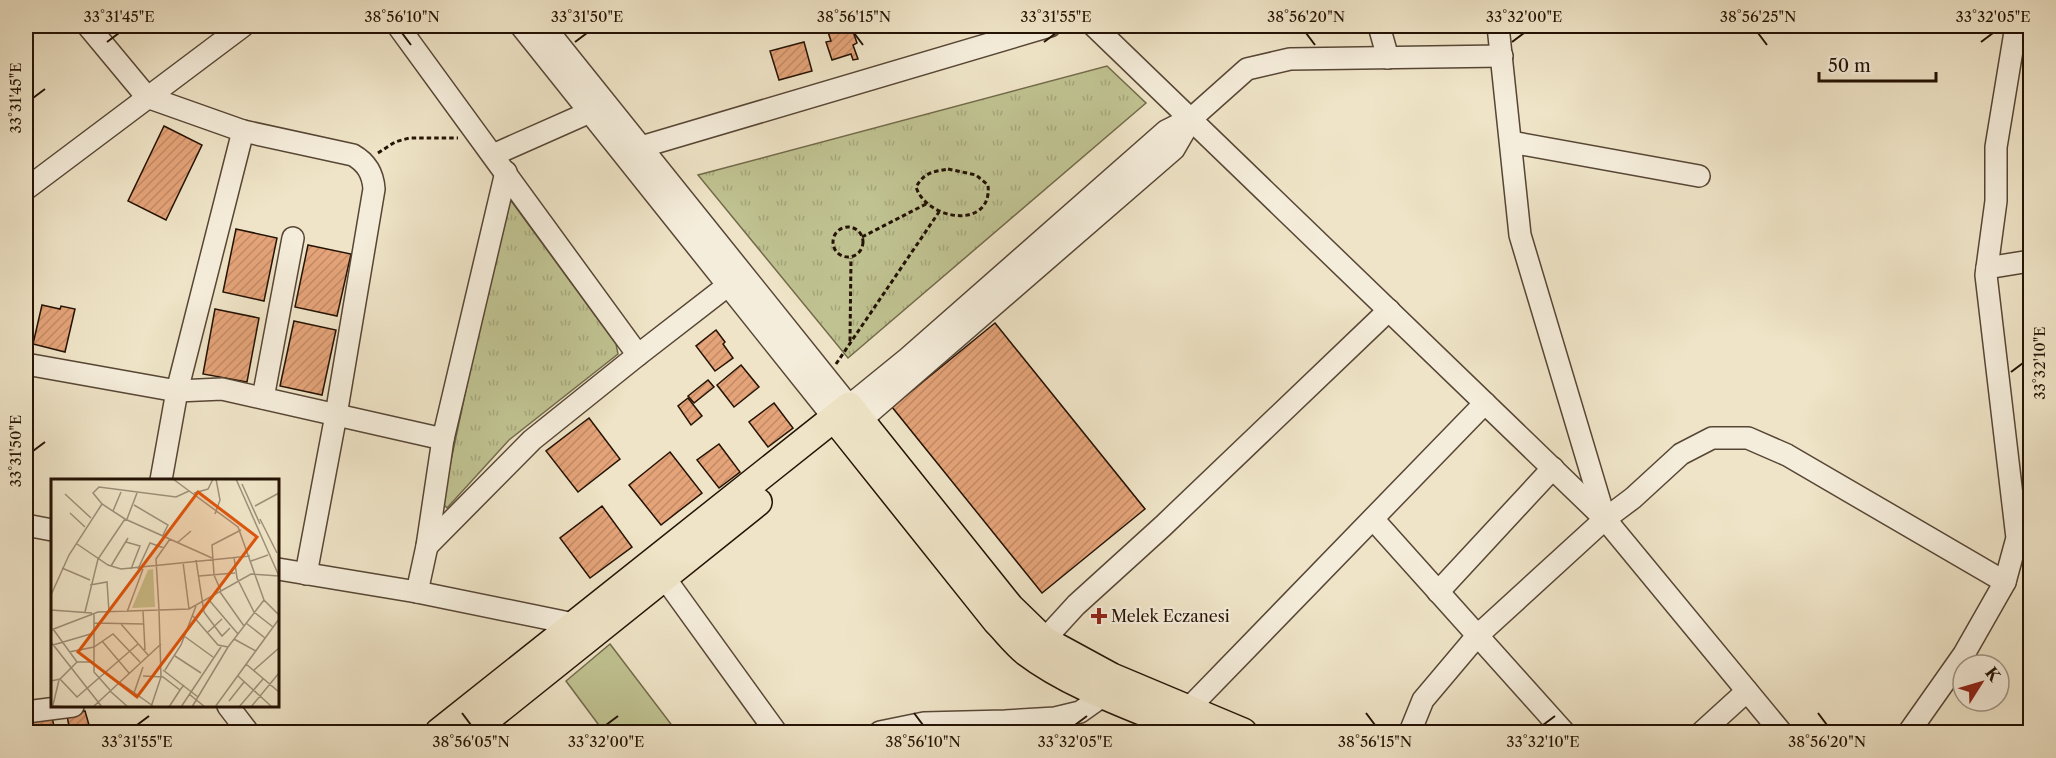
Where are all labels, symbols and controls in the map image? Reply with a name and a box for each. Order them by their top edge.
text: 33°31'45"E [83,7,155,26]
text: 38°56'10"N [364,7,440,26]
text: 33°31'50"E [551,7,623,26]
text: 38°56'15"N [817,7,891,26]
text: 33°31'55"E [1020,7,1092,26]
text: 38°56'20"N [1267,7,1345,26]
text: 33°32'00"E [1486,7,1562,26]
text: 38°56'25"N [1720,7,1796,26]
text: 33°32'05"E [1955,7,2031,26]
scale bar [1819,45,1936,83]
text: 50 m [1828,55,1871,77]
text: 33°31'45"E [6,62,25,134]
text: 33°32'10"E [2030,326,2049,400]
text: 33°31'50"E [6,415,25,487]
inset map [51,479,279,707]
place label: Melek Eczanesi [1111,606,1230,626]
marker: Melek Eczanesi [1092,609,1106,623]
north arrow [1951,653,2011,713]
text: K [1981,663,2006,686]
text: 33°31'55"E [101,732,173,751]
text: 38°56'05"N [432,732,510,751]
text: 33°32'00"E [568,732,644,751]
text: 38°56'10"N [885,732,961,751]
text: 33°32'05"E [1037,732,1113,751]
text: 38°56'15"N [1338,732,1412,751]
text: 33°32'10"E [1506,732,1580,751]
text: 38°56'20"N [1788,732,1866,751]

